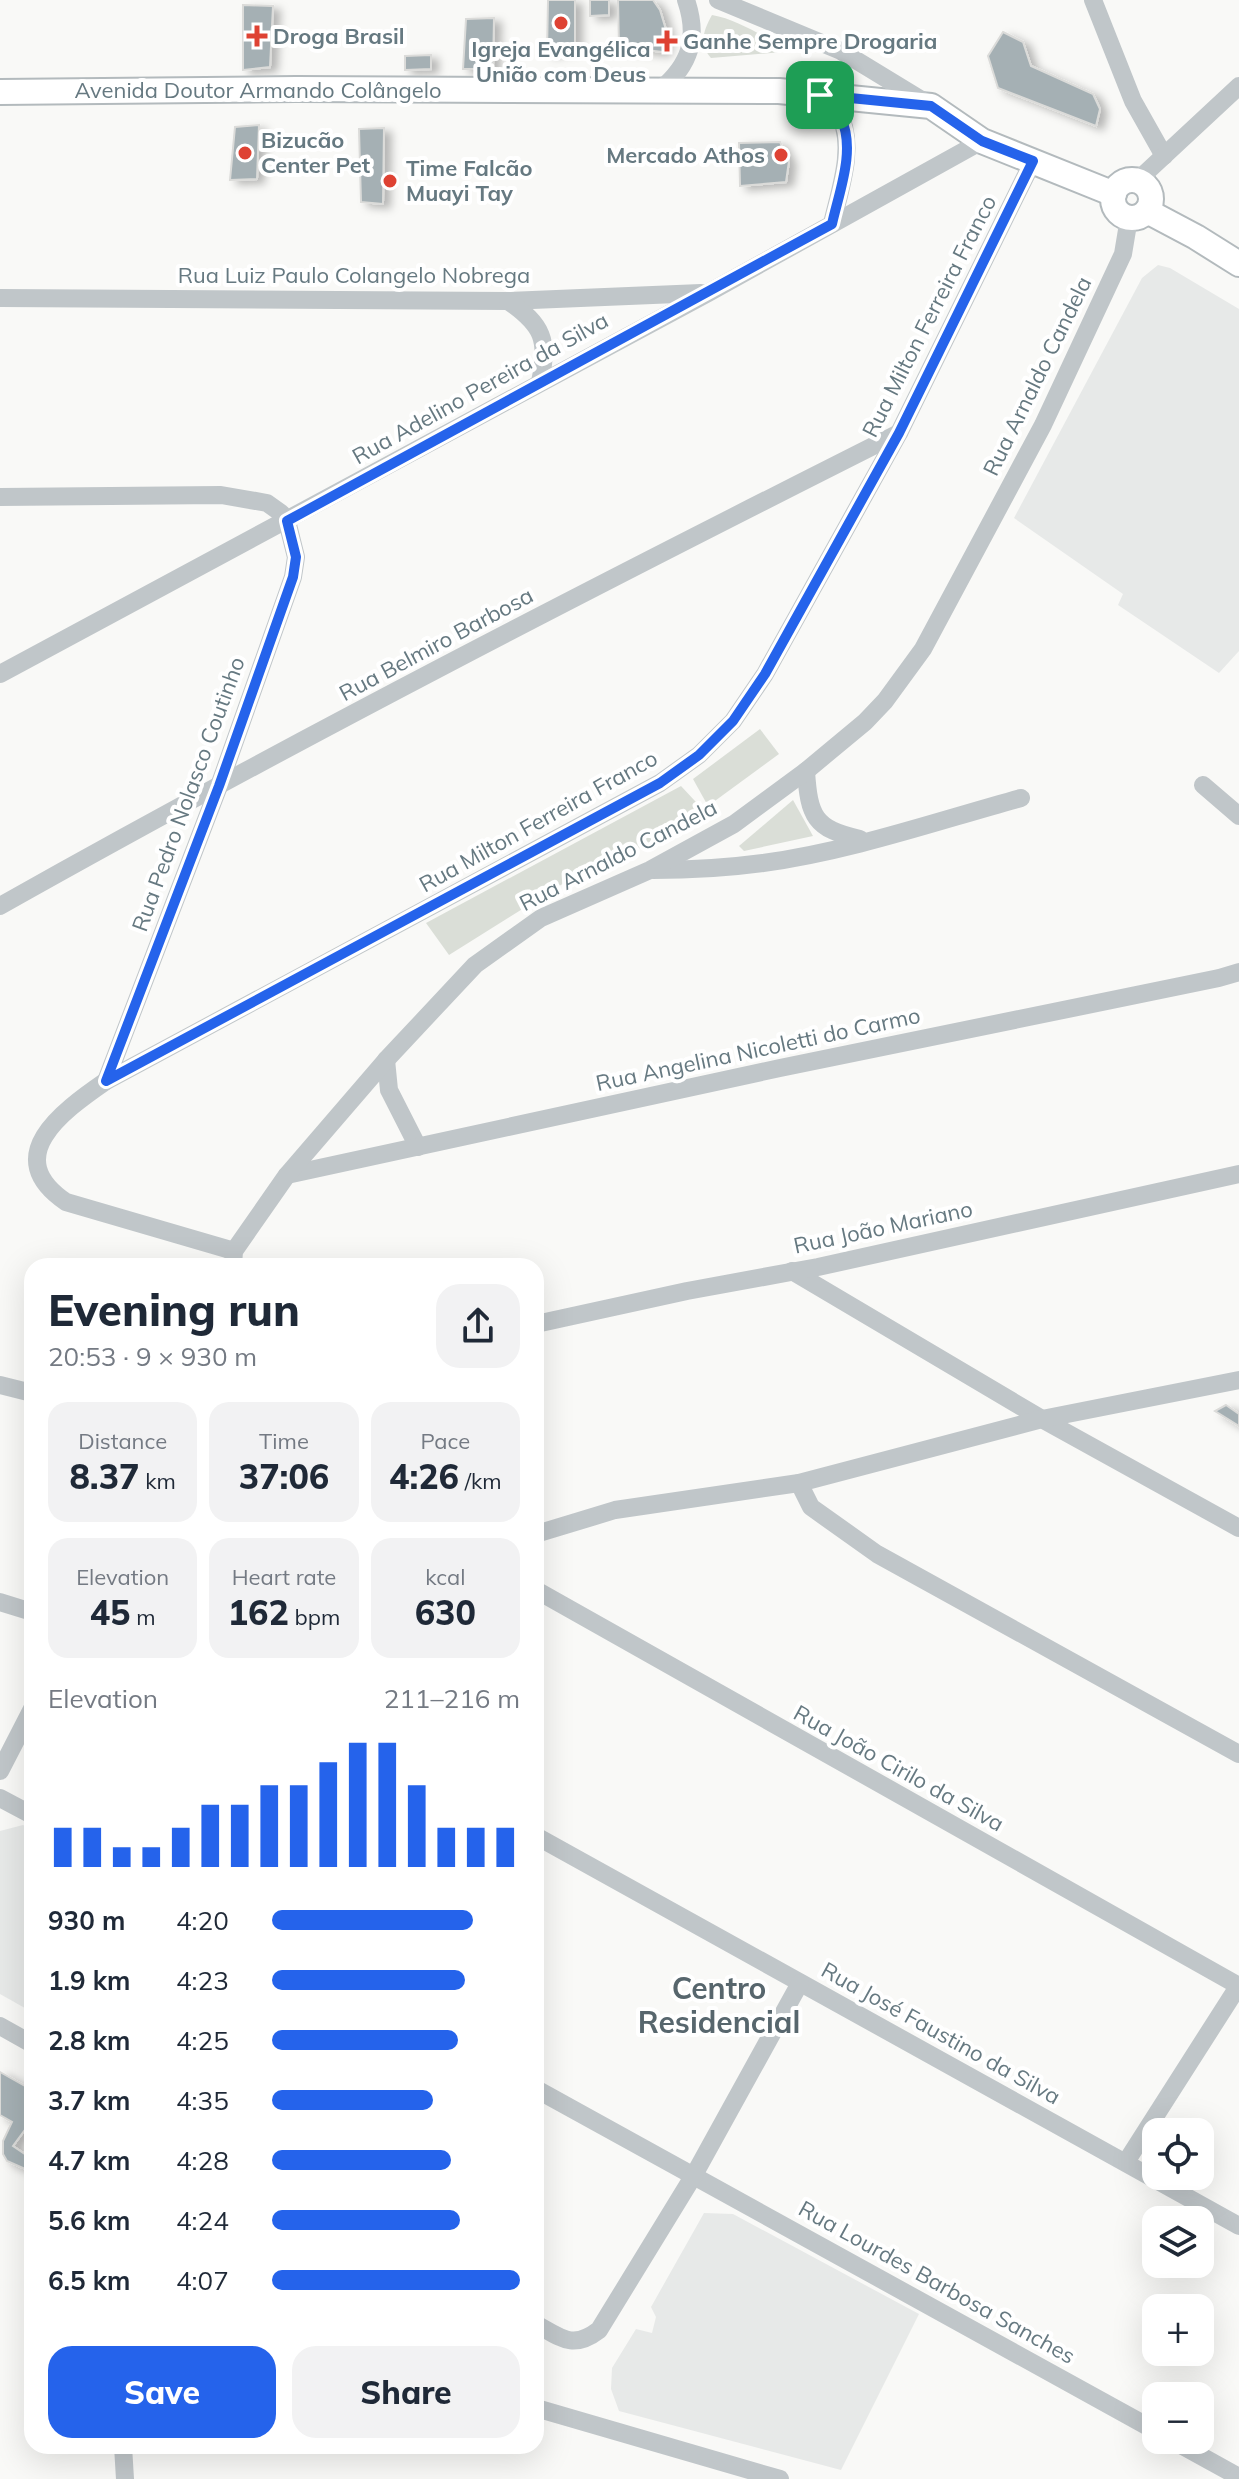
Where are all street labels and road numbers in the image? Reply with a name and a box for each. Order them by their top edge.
street label: Avenida Doutor Armando Colângelo [74,76,442,104]
street label: Rua Milton Ferreira Franco [856,190,1002,442]
street label: Rua Luiz Paulo Colangelo Nobrega [178,261,530,289]
street label: Rua Arnaldo Candela [977,272,1097,480]
street label: Rua Adelino Pereira da Silva [347,306,613,470]
street label: Rua Belmiro Barbosa [334,581,538,707]
street label: Rua Pedro Nolasco Coutinho [125,653,251,935]
street label: Rua Milton Ferreira Franco [414,744,662,898]
street label: Rua Arnaldo Candela [514,793,722,917]
street label: Rua Angelina Nicoletti do Carmo [593,1001,923,1097]
street label: Rua João Mariano [791,1194,975,1260]
street label: Rua João Cirilo da Silva [789,1698,1009,1838]
street label: Rua José Faustino da Silva [817,1956,1065,2110]
street label: Rua Lourdes Barbosa Sanches [794,2194,1080,2370]

